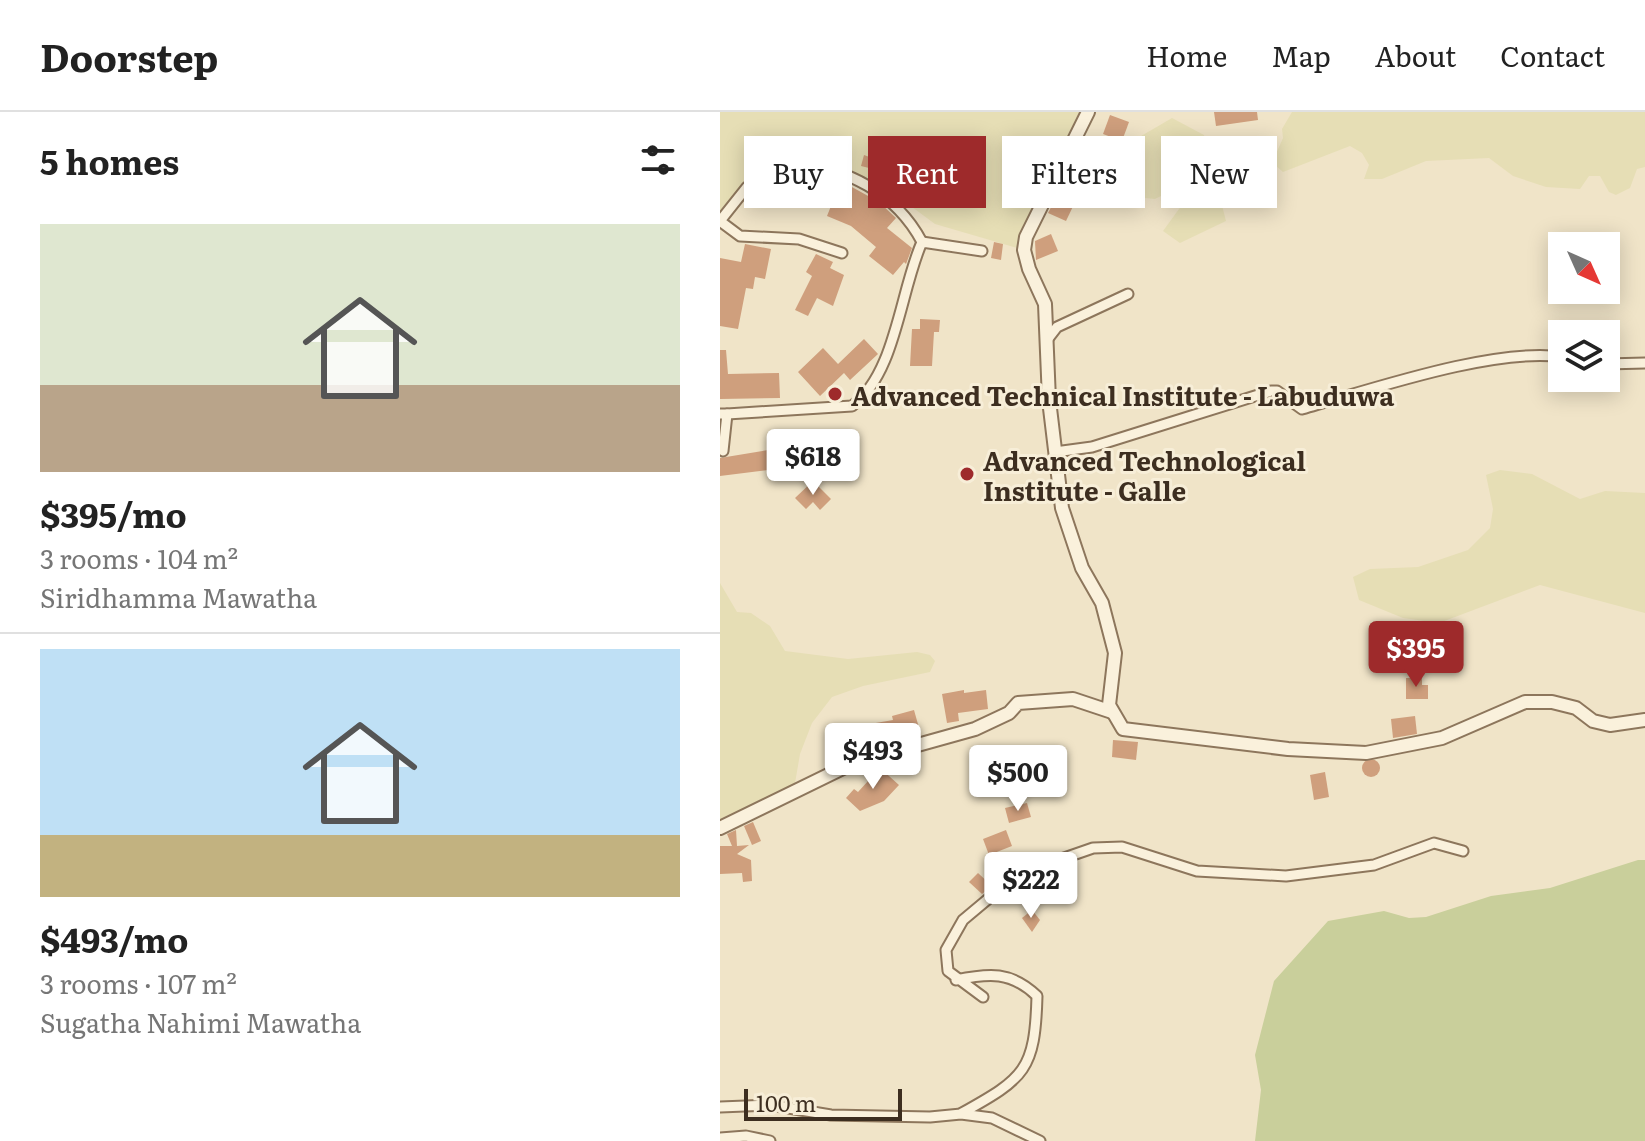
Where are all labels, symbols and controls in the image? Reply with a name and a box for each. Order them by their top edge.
text: Doorstep [40,27,218,84]
text: Home [1146,34,1227,76]
text: Map [1271,34,1331,76]
text: About [1375,34,1456,76]
text: Contact [1500,34,1605,76]
text: 5 homes [40,135,179,185]
chip: Buy [744,136,852,208]
chip: Rent [868,136,986,208]
chip: Filters [1002,136,1145,208]
chip: New [1161,136,1277,208]
icon: filters [636,138,680,182]
north arrow [1548,232,1620,304]
map controls [1548,232,1620,392]
icon: home [288,276,432,420]
button: layers [1548,320,1620,392]
place label: Advanced Technical Institute - Labuduwa [851,375,1394,414]
marker: Advanced Technical Institute - Labuduwa [826,385,844,403]
pin: $618 [766,429,860,497]
text: $618 [785,435,841,474]
place label: Advanced Technological Institute - Galle [983,440,1306,509]
marker: Advanced Technological Institute - Galle [958,465,976,483]
text: $395/mo [40,488,187,538]
text: 3 rooms · 104 m² [40,538,238,577]
text: Siridhamma Mawatha [40,577,317,616]
pin: $395 [1369,621,1463,689]
text: $395 [1387,627,1445,666]
icon: home [288,701,432,845]
pin: $493 [826,723,920,791]
text: $493 [843,729,903,768]
pin: $500 [971,745,1065,813]
text: $500 [987,751,1049,790]
pin: $222 [984,852,1078,920]
text: $222 [1002,858,1060,897]
text: $493/mo [40,913,189,963]
text: 3 rooms · 107 m² [40,963,237,1002]
text: Sugatha Nahimi Mawatha [40,1002,361,1041]
scale bar [744,1085,902,1121]
text: 100 m [756,1086,816,1119]

